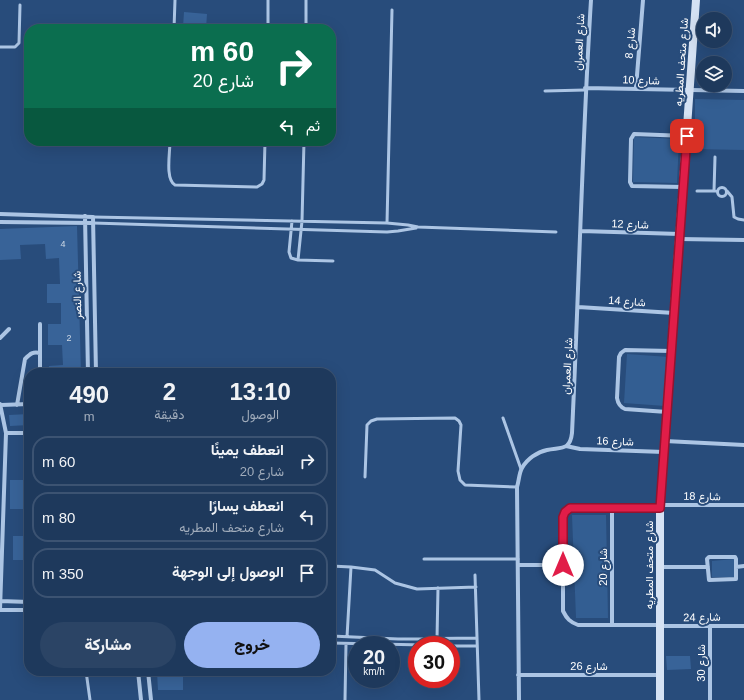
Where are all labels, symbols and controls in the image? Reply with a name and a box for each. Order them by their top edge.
map controls [696,12,732,92]
button: sound [696,12,732,48]
street label: شارع العمران [572,13,588,71]
street label: شارع متحف المطريه [672,17,692,107]
street label: شارع 8 [623,27,639,59]
text: 60 m [190,36,254,67]
icon: right [268,40,320,92]
button: layers [696,56,732,92]
text: شارع 20 [193,71,254,91]
street label: شارع 10 [622,73,660,89]
icon: left [276,116,298,138]
text: ثم [306,117,320,134]
pin [670,119,704,153]
icon: arrive [676,125,698,147]
street label: شارع 12 [611,217,649,233]
house number: 4 [60,239,66,249]
street label: شارع النصر [71,270,85,320]
street label: شارع 14 [608,294,646,310]
house number: 2 [66,333,72,343]
street label: شارع العمران [560,337,576,395]
text: 2 [163,378,176,405]
text: 13:10 [230,378,291,405]
text: 490 [69,381,109,408]
text: دقيقة [154,407,184,422]
text: الوصول [241,407,279,422]
text: m [84,409,95,424]
street label: شارع 16 [596,434,634,450]
text: انعطف يمينًا [211,441,284,458]
icon: right [296,450,318,472]
text: 60 m [42,453,75,470]
text: شارع 20 [240,464,284,479]
street label: شارع 18 [683,490,721,504]
text: انعطف يسارًا [209,497,284,514]
icon: left [296,506,318,528]
text: 80 m [42,509,75,526]
text: شارع متحف المطريه [179,520,284,535]
street label: شارع متحف المطريه [643,520,657,609]
position arrow [542,544,584,586]
street label: شارع 20 [597,548,611,586]
icon: arrive [296,562,318,584]
text: الوصول إلى الوجهة [172,563,284,580]
text: 350 m [42,565,84,582]
street label: شارع 24 [683,611,721,625]
button: مشاركة [40,622,176,668]
button: خروج [184,622,320,668]
speed limit sign: 30 [408,636,460,688]
street label: شارع 30 [695,644,709,682]
text: 20 [363,646,385,668]
street label: شارع 26 [570,660,608,674]
text: km/h [363,666,385,677]

